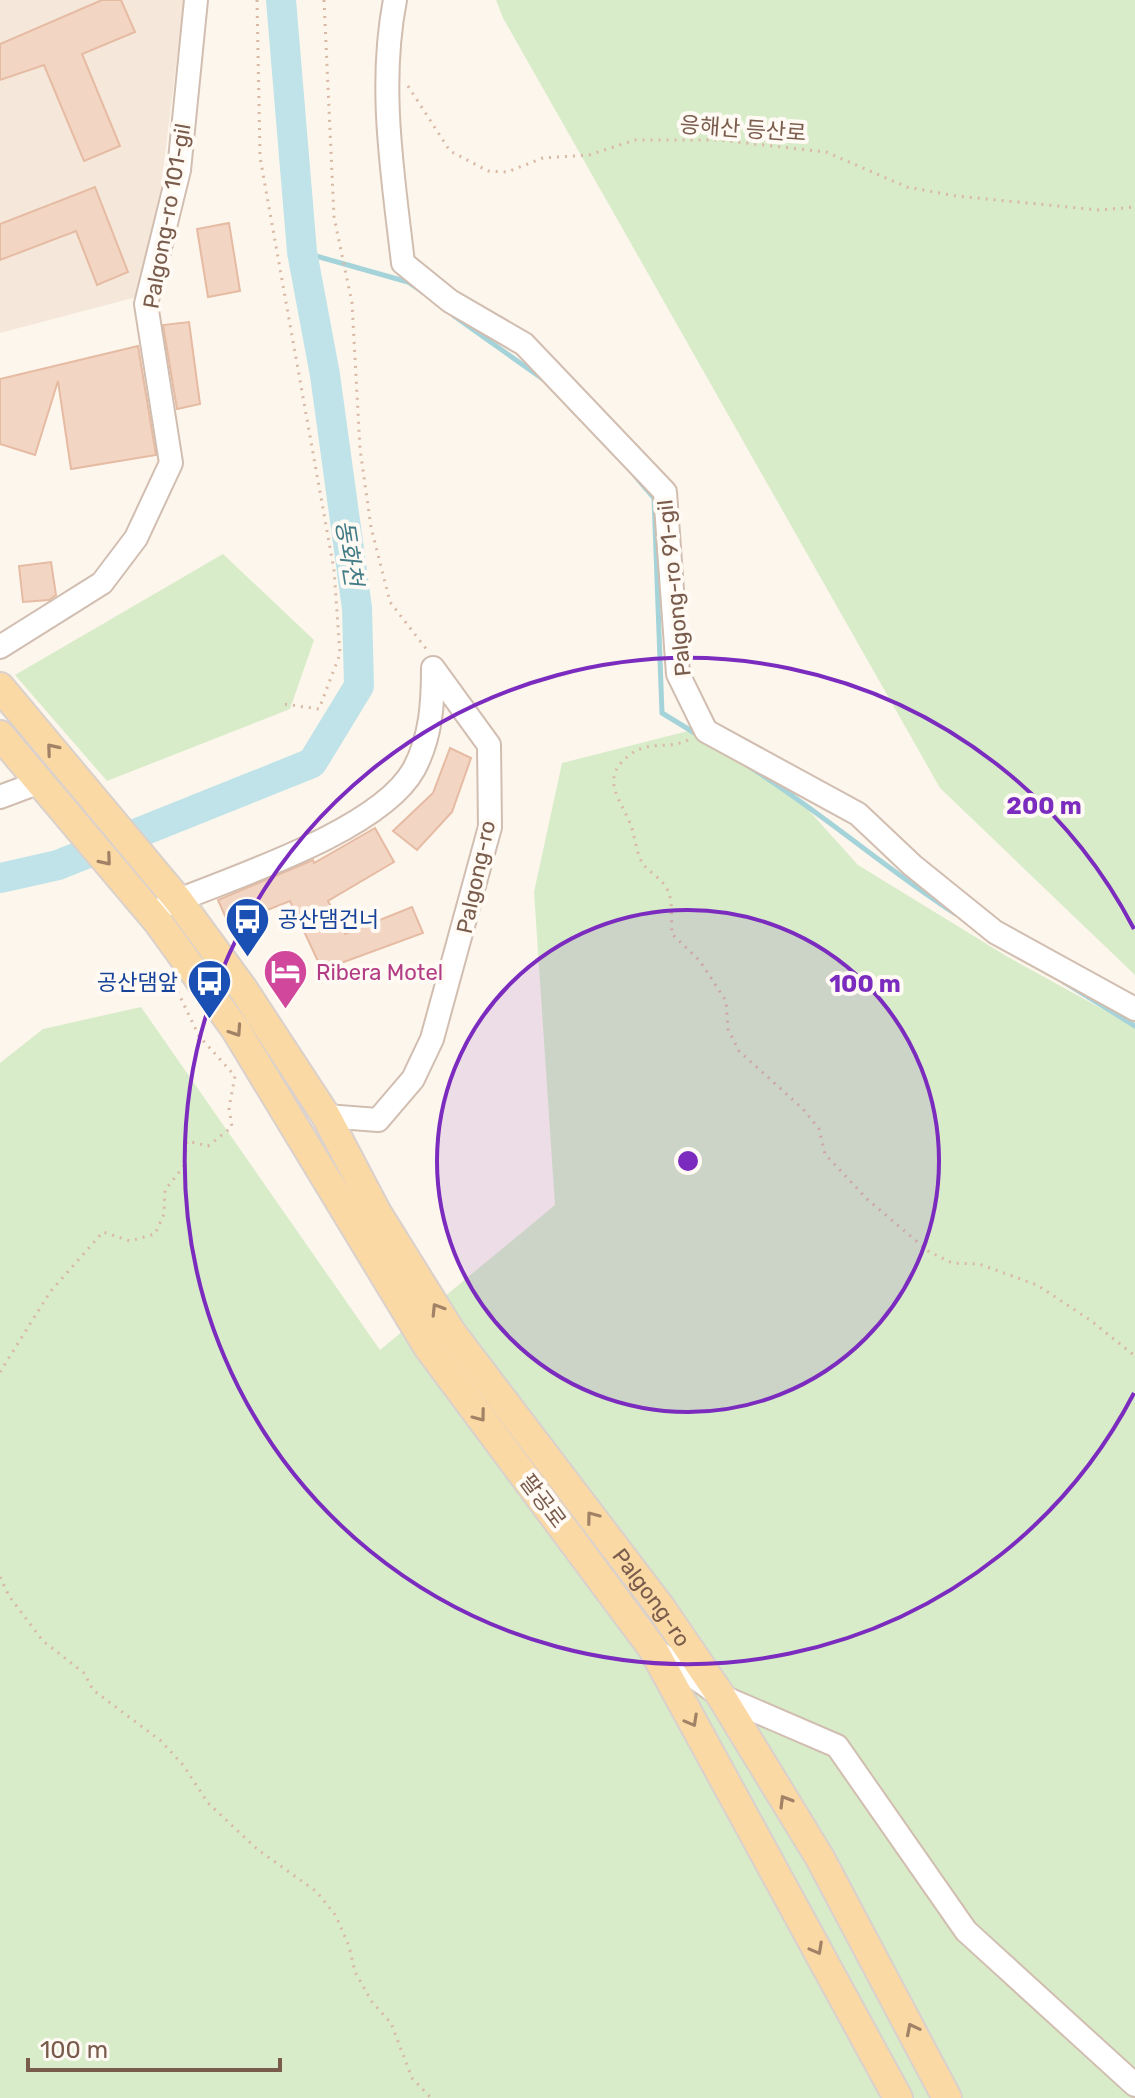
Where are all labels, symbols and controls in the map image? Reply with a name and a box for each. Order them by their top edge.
street label: 응해산 등산로 [679,111,807,147]
street label: Palgong-ro 101-gil [137,121,197,311]
street label: Palgong-ro 91-gil [651,498,697,678]
water label: 동화천 [330,518,368,591]
one-way arrow [47,744,62,759]
text: 200 m [1006,792,1082,820]
street label: Palgong-ro [451,818,501,936]
one-way arrow [96,850,111,865]
bus stop icon: 공산댐건너 [223,895,271,958]
place label: 공산댐건너 [278,906,379,933]
hotel icon: Ribera Motel [261,948,309,1011]
bus stop icon: 공산댐앞 [185,958,233,1021]
place label: Ribera Motel [316,959,443,986]
place label: 공산댐앞 [97,969,178,996]
text: 100 m [829,970,901,998]
one-way arrow [226,1023,241,1037]
centre of rings [674,1147,702,1175]
one-way arrow [431,1303,446,1318]
one-way arrow [470,1407,485,1422]
street label: 팔공로 [514,1469,572,1533]
one-way arrow [587,1512,601,1526]
street label: Palgong-ro [607,1543,697,1652]
one-way arrow [683,1712,698,1727]
one-way arrow [780,1795,795,1810]
one-way arrow [807,1940,823,1955]
scale bar [28,2022,280,2072]
one-way arrow [906,2022,921,2037]
text: 100 m [40,2036,108,2064]

